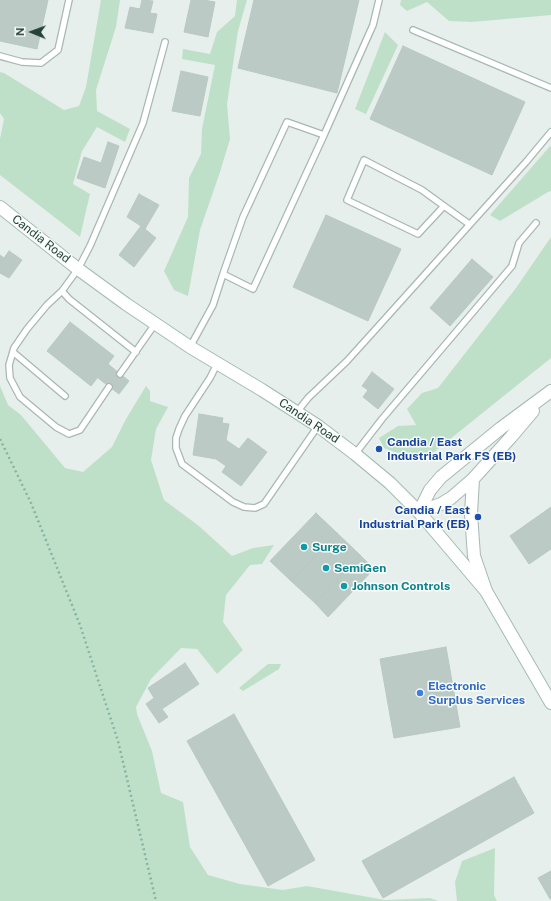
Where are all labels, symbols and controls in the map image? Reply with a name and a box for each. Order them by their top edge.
north arrow [12,12,52,52]
text: N [14,27,26,36]
street label: Candia Road [9,212,73,266]
street label: Candia Road [276,395,342,447]
place label: Candia / East Industrial Park FS (EB) [387,435,516,463]
marker: Candia / East Industrial Park FS (EB) [374,444,384,454]
place label: Candia / East Industrial Park (EB) [359,503,470,531]
marker: Candia / East Industrial Park (EB) [473,512,483,522]
place label: Surge [312,540,347,554]
marker: Surge [299,542,309,552]
place label: SemiGen [334,561,386,575]
marker: SemiGen [321,563,331,573]
place label: Johnson Controls [352,579,450,593]
marker: Johnson Controls [339,581,349,591]
place label: Electronic Surplus Services [428,679,525,707]
marker: Electronic Surplus Services [415,688,425,698]

